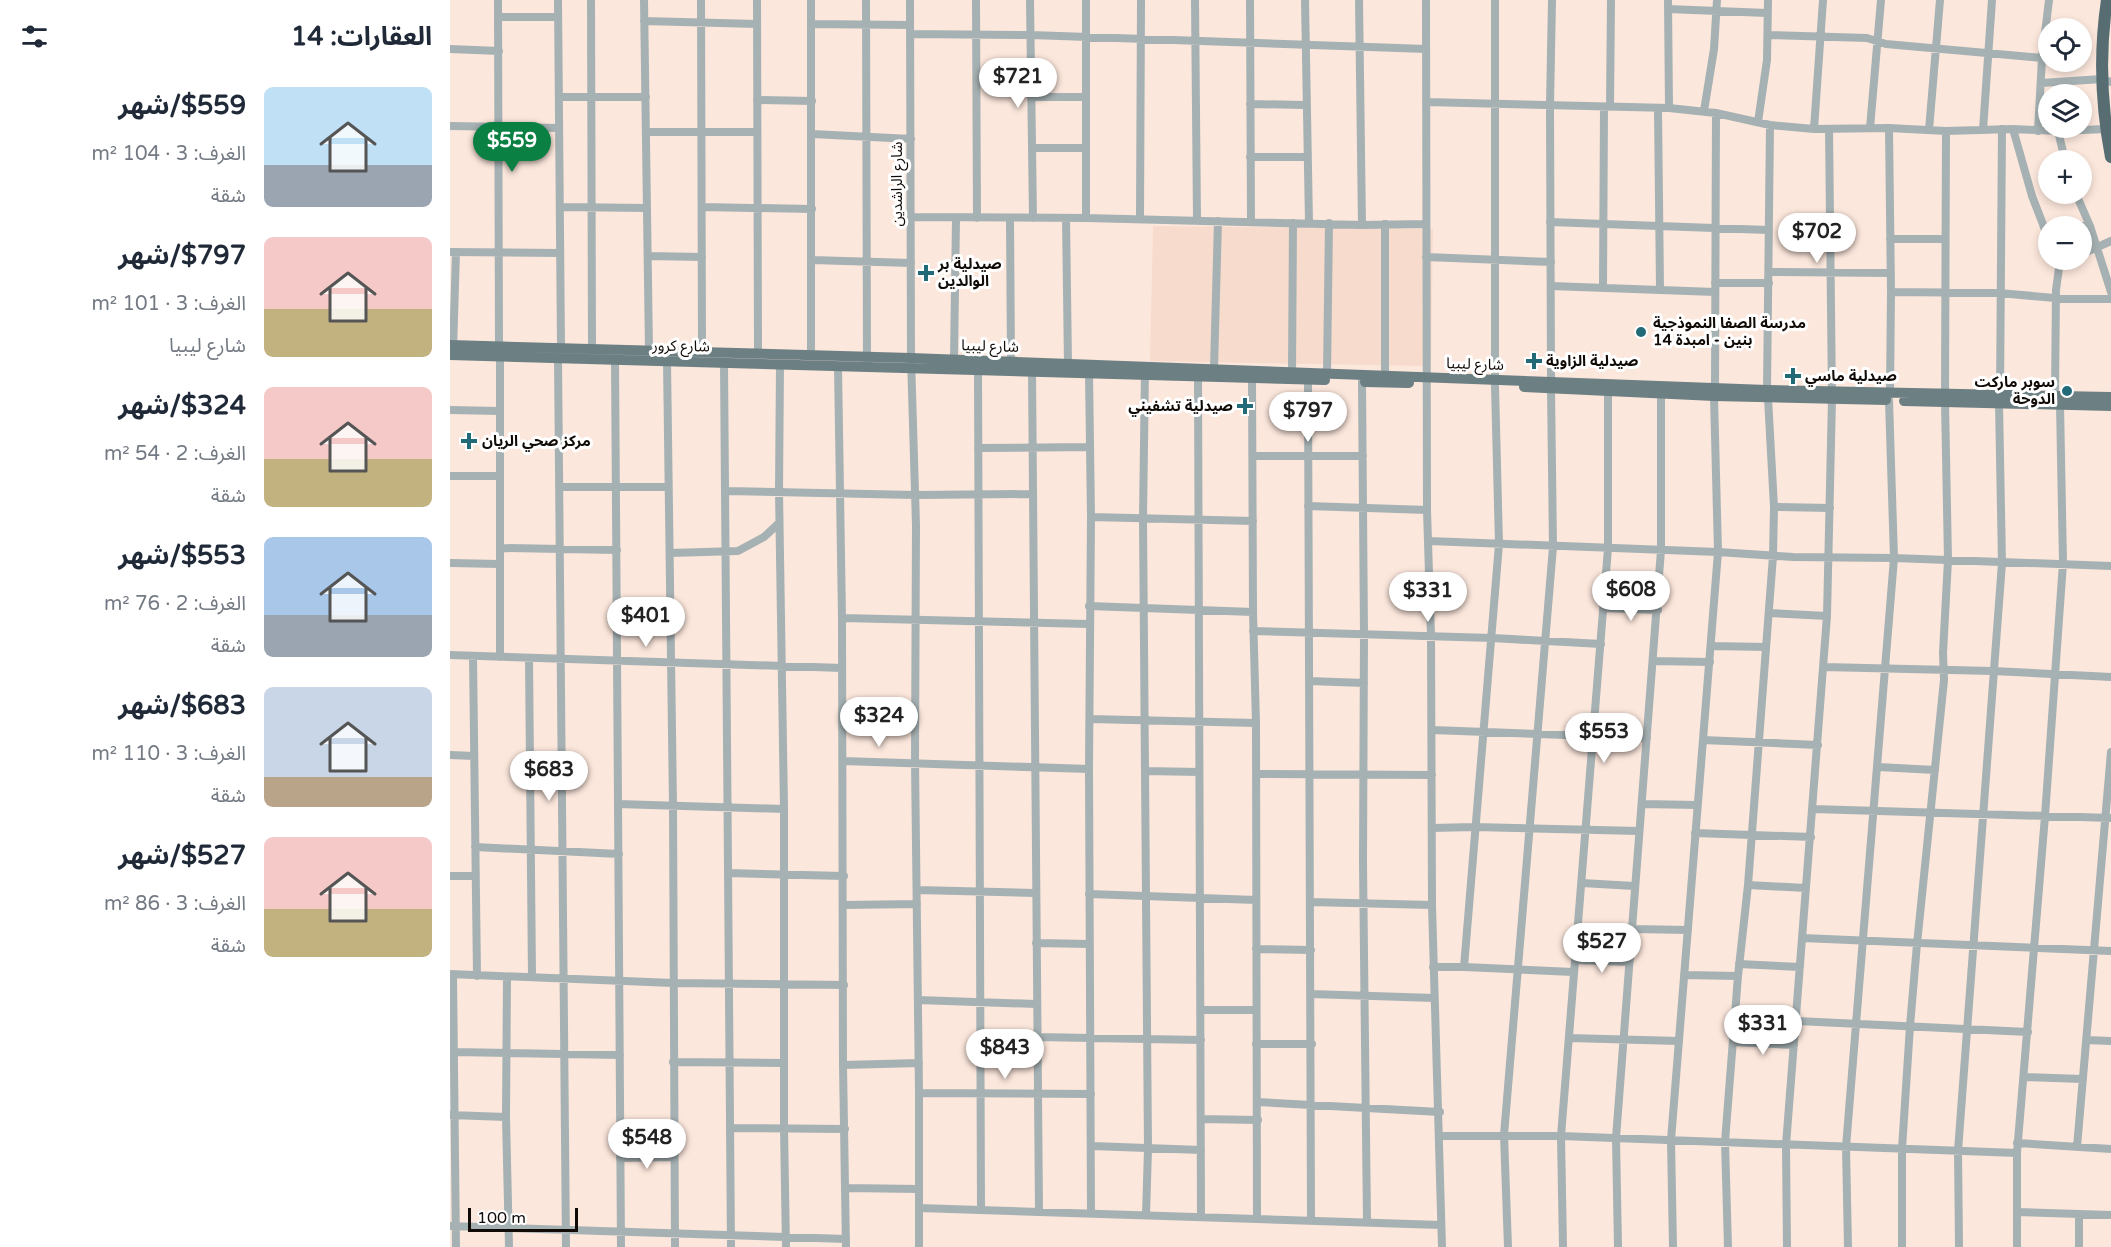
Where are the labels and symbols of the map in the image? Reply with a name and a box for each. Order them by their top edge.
pin: $721 [982,58,1054,109]
pin: $559 [476,122,548,173]
street label: شارع الراشدين [888,141,909,226]
pin: $702 [1781,213,1853,264]
place label: صيدلية بر الوالدين [937,255,1002,290]
marker: صيدلية بر الوالدين [919,266,933,280]
place label: مدرسة الصفا النموذجية بنين - امبدة 14 [1653,314,1806,349]
marker: مدرسة الصفا النموذجية بنين - امبدة 14 [1634,325,1648,339]
street label: شارع كرور [651,336,710,359]
street label: شارع ليبيا [961,336,1019,359]
place label: صيدلية الزاوية [1546,352,1639,370]
street label: شارع ليبيا [1446,354,1504,377]
marker: صيدلية الزاوية [1527,354,1541,368]
place label: صيدلية ماسي [1805,367,1897,387]
marker: صيدلية ماسي [1786,369,1800,383]
place label: سوبر ماركت الدوحة [1975,373,2055,408]
marker: سوبر ماركت الدوحة [2060,384,2074,398]
pin: $797 [1272,392,1344,443]
place label: صيدلية تشفيني [1128,397,1233,417]
marker: صيدلية تشفيني [1238,399,1252,413]
marker: مركز صحي الريان [460,432,478,450]
place label: مركز صحي الريان [482,432,591,452]
pin: $608 [1595,571,1667,622]
pin: $331 [1392,572,1464,623]
pin: $401 [610,597,682,648]
pin: $324 [843,697,915,748]
pin: $553 [1568,713,1640,764]
pin: $683 [513,751,585,802]
pin: $527 [1566,923,1638,974]
pin: $331 [1727,1005,1799,1056]
pin: $843 [969,1029,1041,1080]
pin: $548 [611,1119,683,1170]
scale bar [468,1205,578,1232]

